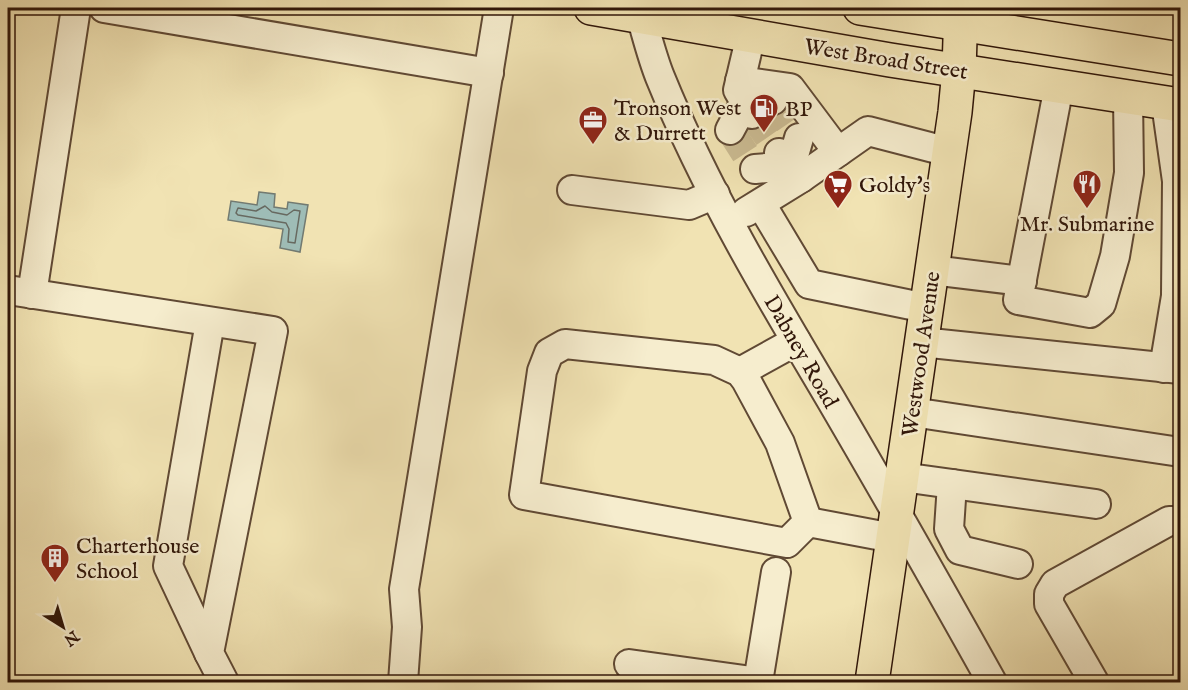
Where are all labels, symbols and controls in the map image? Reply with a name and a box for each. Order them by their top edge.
street label: West Broad Street [802,33,970,87]
fuel station icon: BP [748,92,780,134]
place label: Tronson West & Durrett [614,95,742,148]
place label: BP [785,96,812,124]
office icon: Tronson West & Durrett [577,104,609,146]
supermarket icon: Goldy's [822,168,854,210]
restaurant icon: Mr. Submarine [1071,168,1103,210]
place label: Goldy's [859,172,930,200]
place label: Mr. Submarine [1020,211,1154,239]
street label: Westwood Avenue [896,270,947,439]
street label: Dabney Road [757,290,844,414]
place label: Charterhouse School [76,533,199,586]
building icon: Charterhouse School [39,542,71,584]
north arrow [33,597,93,657]
text: N [59,625,83,650]

